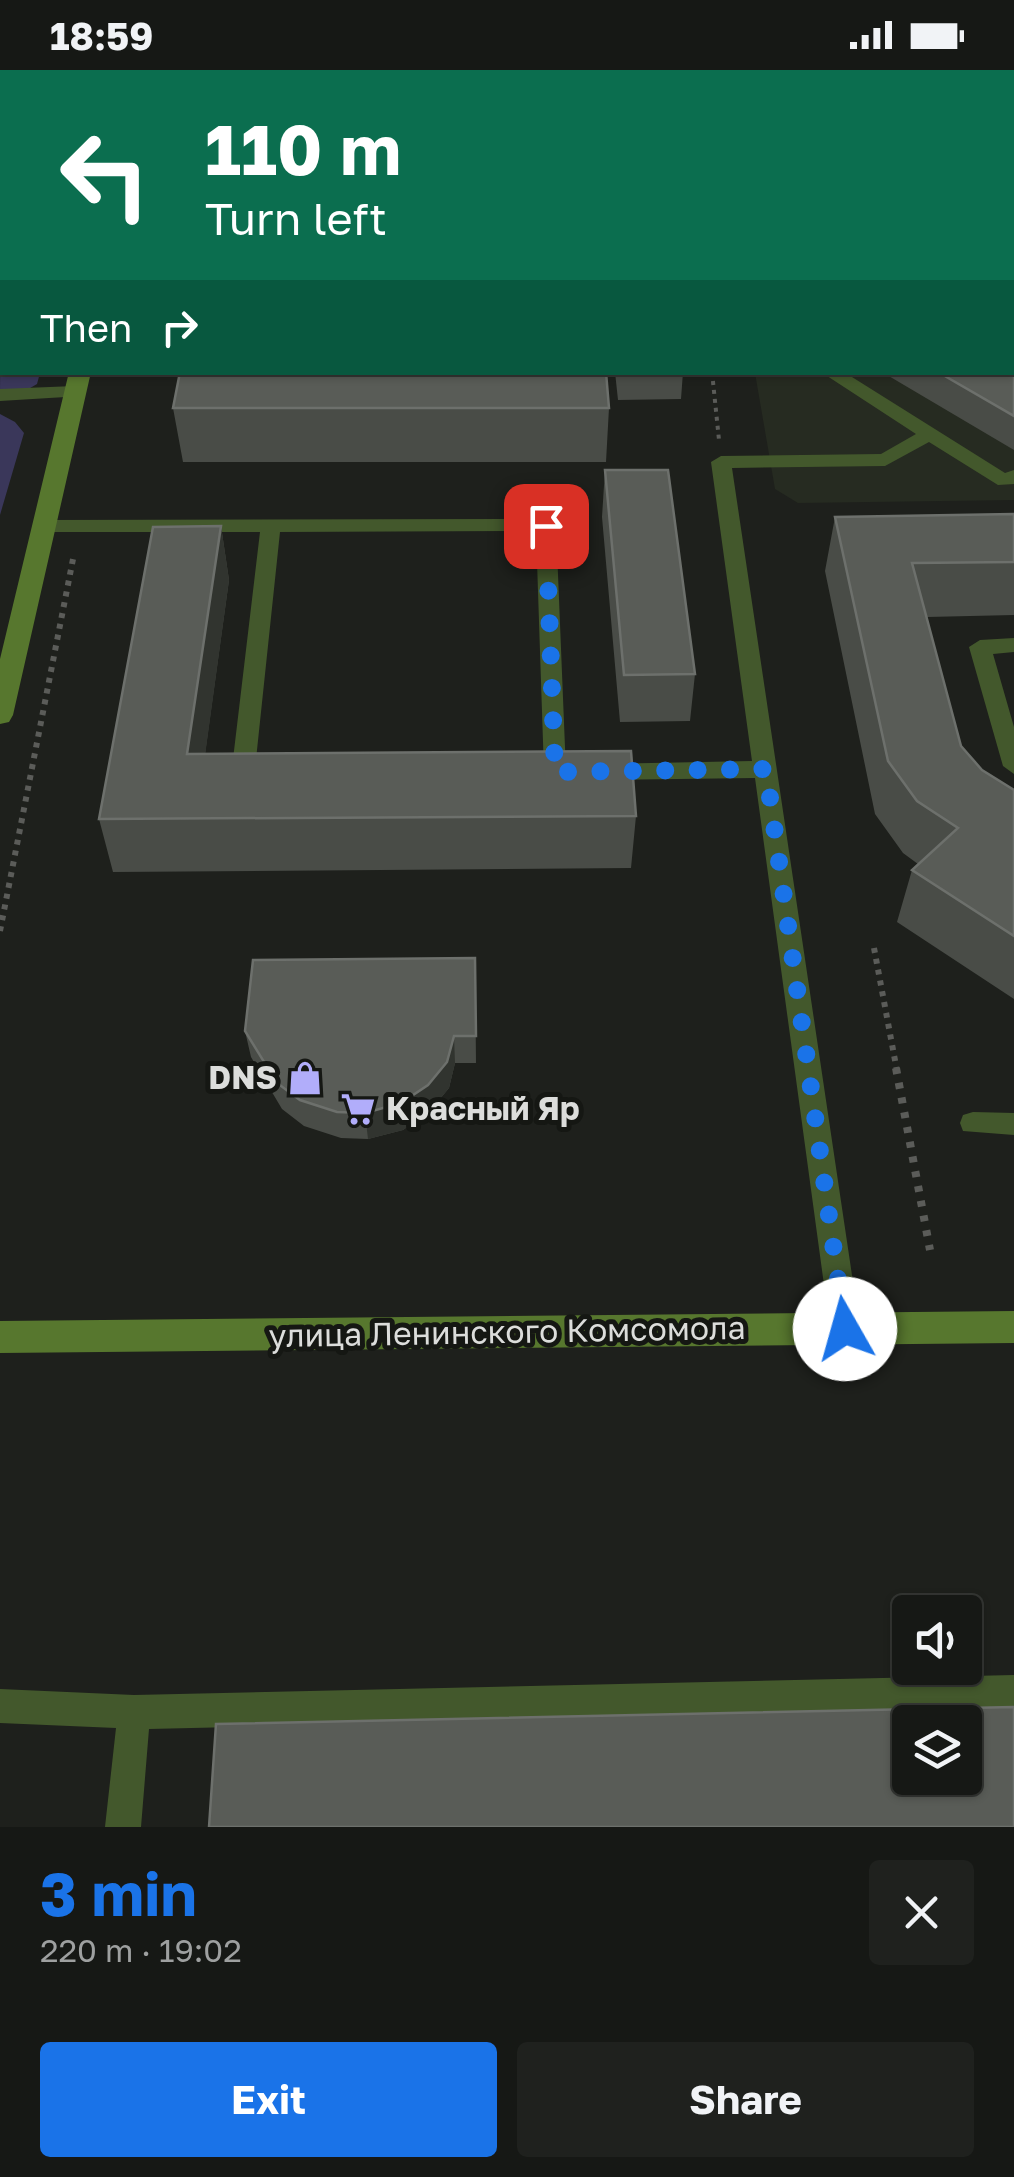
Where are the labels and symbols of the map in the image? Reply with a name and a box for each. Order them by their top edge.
pin [504,484,589,569]
place label: DNS [208,1058,277,1096]
shop icon: DNS [286,1059,324,1097]
place label: Красный Яр [386,1089,580,1127]
supermarket icon: Красный Яр [339,1090,377,1128]
position arrow [793,1277,897,1381]
street label: улица Ленинского Комсомола [268,1308,746,1354]

